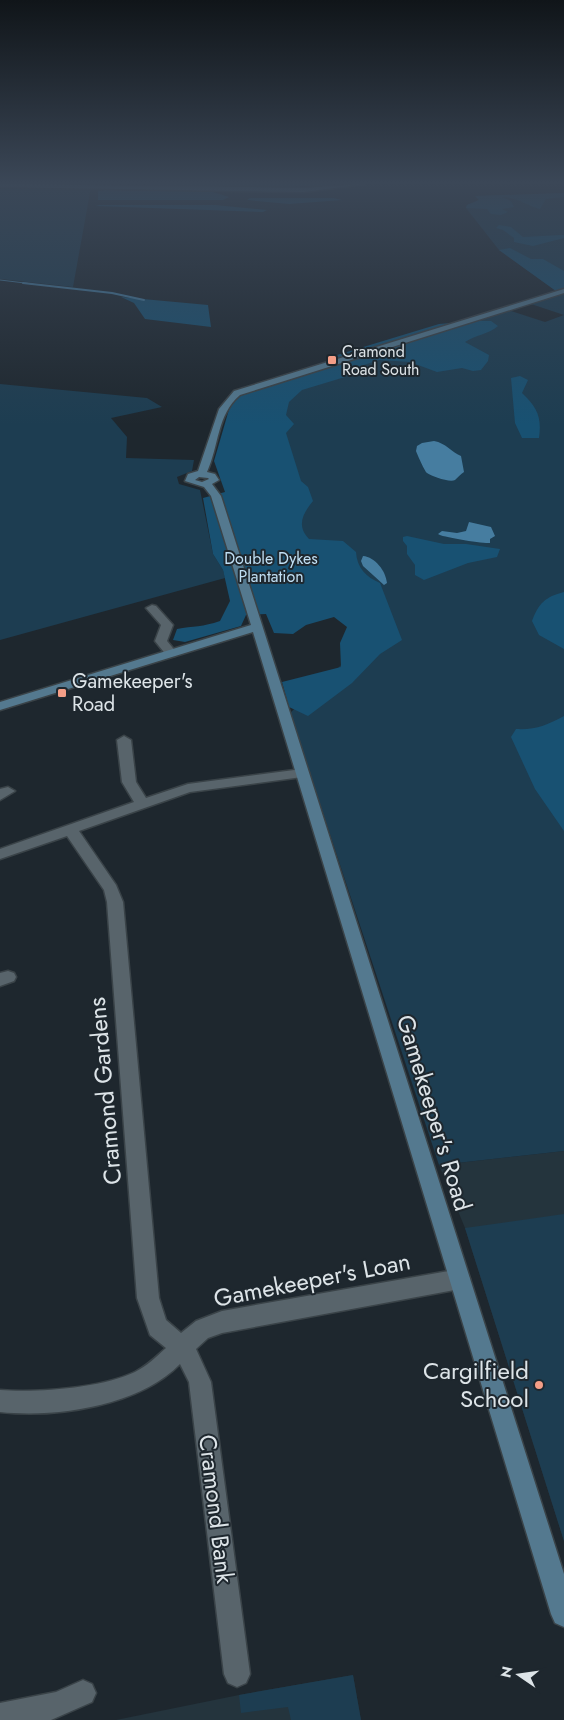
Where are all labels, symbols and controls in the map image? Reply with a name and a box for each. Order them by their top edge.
place label: Cramond Road South [342,340,419,381]
marker: Cramond Road South [326,354,338,366]
park label: Double Dykes Plantation [224,547,318,588]
place label: Gamekeeper's Road [72,667,192,719]
marker: Gamekeeper's Road [56,687,68,699]
street label: Cramond Gardens [79,996,130,1186]
street label: Gamekeeper's Road [388,1010,481,1215]
street label: Gamekeeper's Loan [211,1243,413,1316]
place label: Cargilfield School [423,1353,529,1416]
marker: Cargilfield School [533,1379,545,1391]
street label: Cramond Bank [190,1433,243,1586]
north arrow [494,1650,544,1700]
text: N [495,1664,517,1680]

